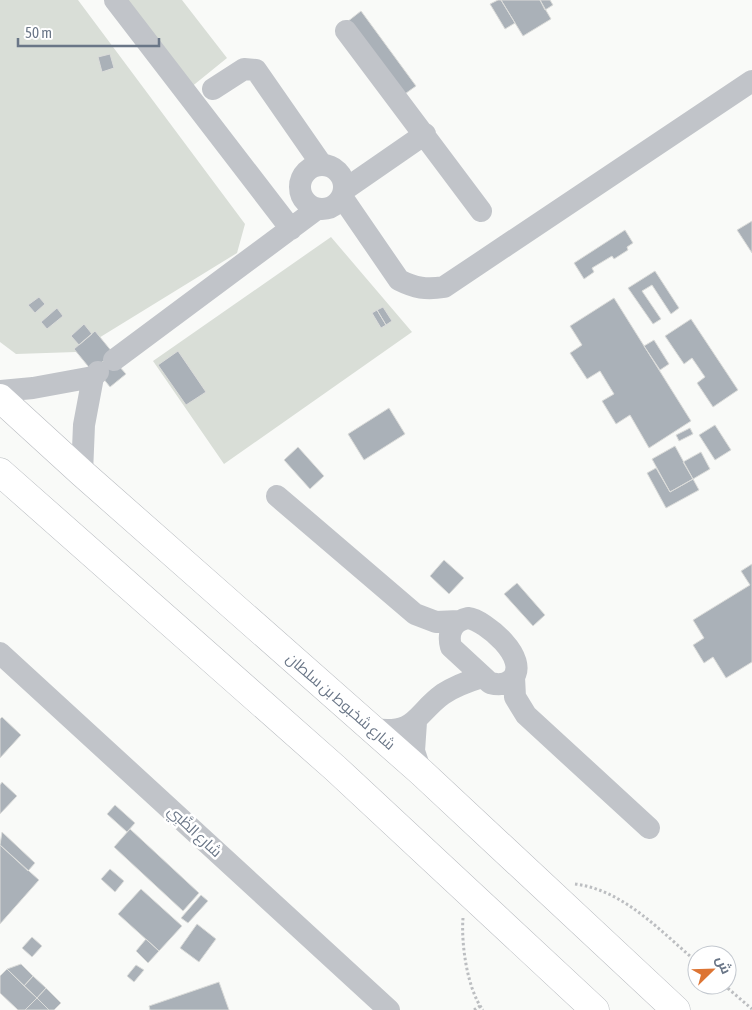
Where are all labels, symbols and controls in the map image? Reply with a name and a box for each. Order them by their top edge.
scale bar [18,15,159,47]
text: 50 m [25,24,52,41]
street label: شارع شخبوط بن سلطان [281,649,399,755]
street label: شارع الظَّبِي [162,801,226,863]
north arrow [687,945,737,995]
text: ش [712,954,735,977]

